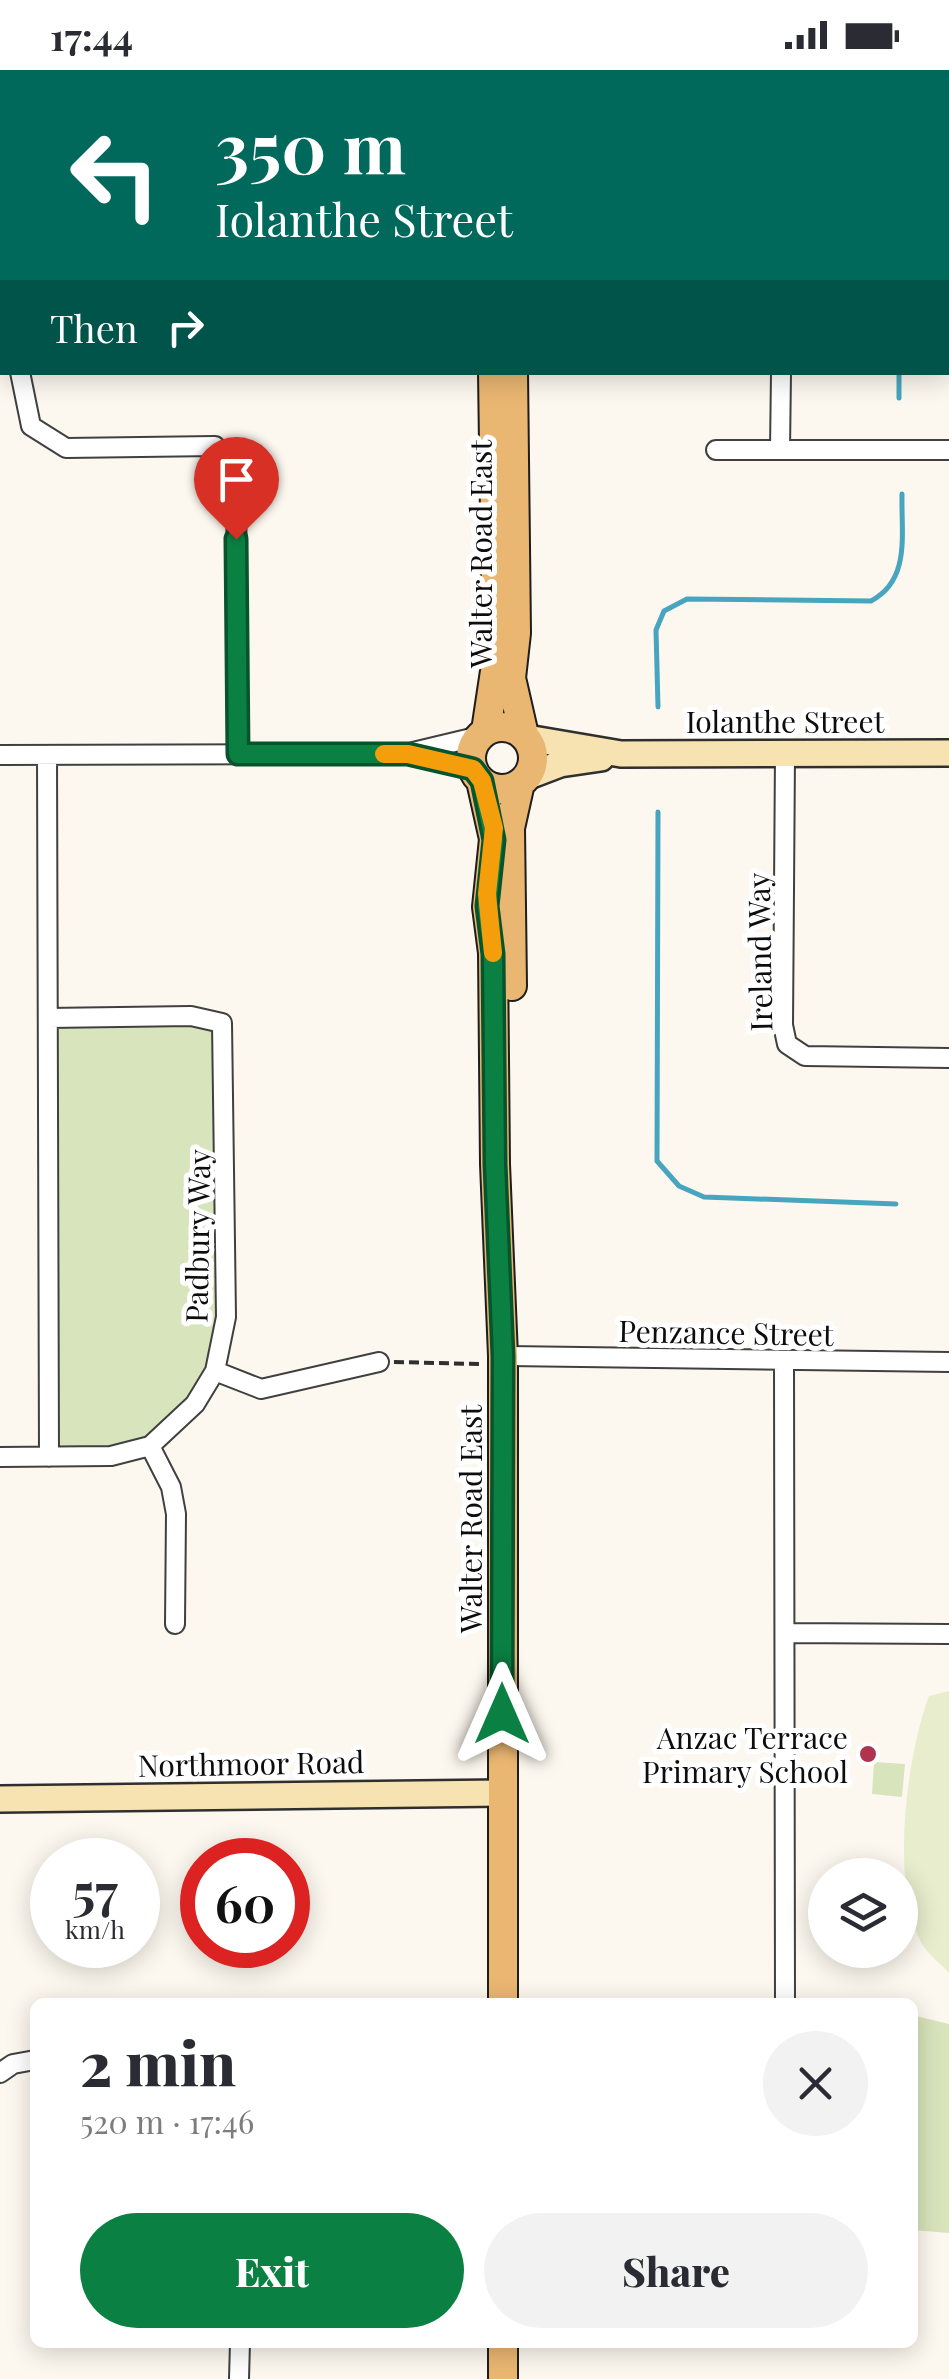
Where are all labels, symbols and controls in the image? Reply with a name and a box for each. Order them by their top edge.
text: 17:44 [50,10,133,61]
text: 350 m [215,98,406,192]
icon: left [50,110,180,240]
text: Iolanthe Street [215,188,513,248]
icon: right [158,300,213,355]
text: Then [50,302,138,353]
pin [194,437,279,540]
street label: Walter Road East [460,440,500,669]
icon: arrive [209,452,264,507]
street label: Iolanthe Street [686,701,885,741]
street label: Ireland Way [738,872,780,1032]
street label: Padbury Way [175,1149,219,1323]
street label: Penzance Street [618,1310,834,1354]
street label: Walter Road East [450,1405,490,1634]
position arrow [450,1662,554,1766]
place label: Anzac Terrace Primary School [642,1717,848,1791]
street label: Northmoor Road [137,1741,365,1785]
marker: Anzac Terrace Primary School [857,1743,879,1765]
speed limit sign: 60 [180,1838,310,1968]
text: 57 [72,1857,118,1924]
map controls [808,1858,918,1968]
button: layers [808,1858,918,1968]
text: km/h [65,1912,125,1945]
text: 2 min [80,2021,236,2101]
button: close [763,2031,868,2136]
text: 520 m · 17:46 [80,2099,254,2142]
button: Exit [80,2213,464,2328]
button: Share [484,2213,868,2328]

